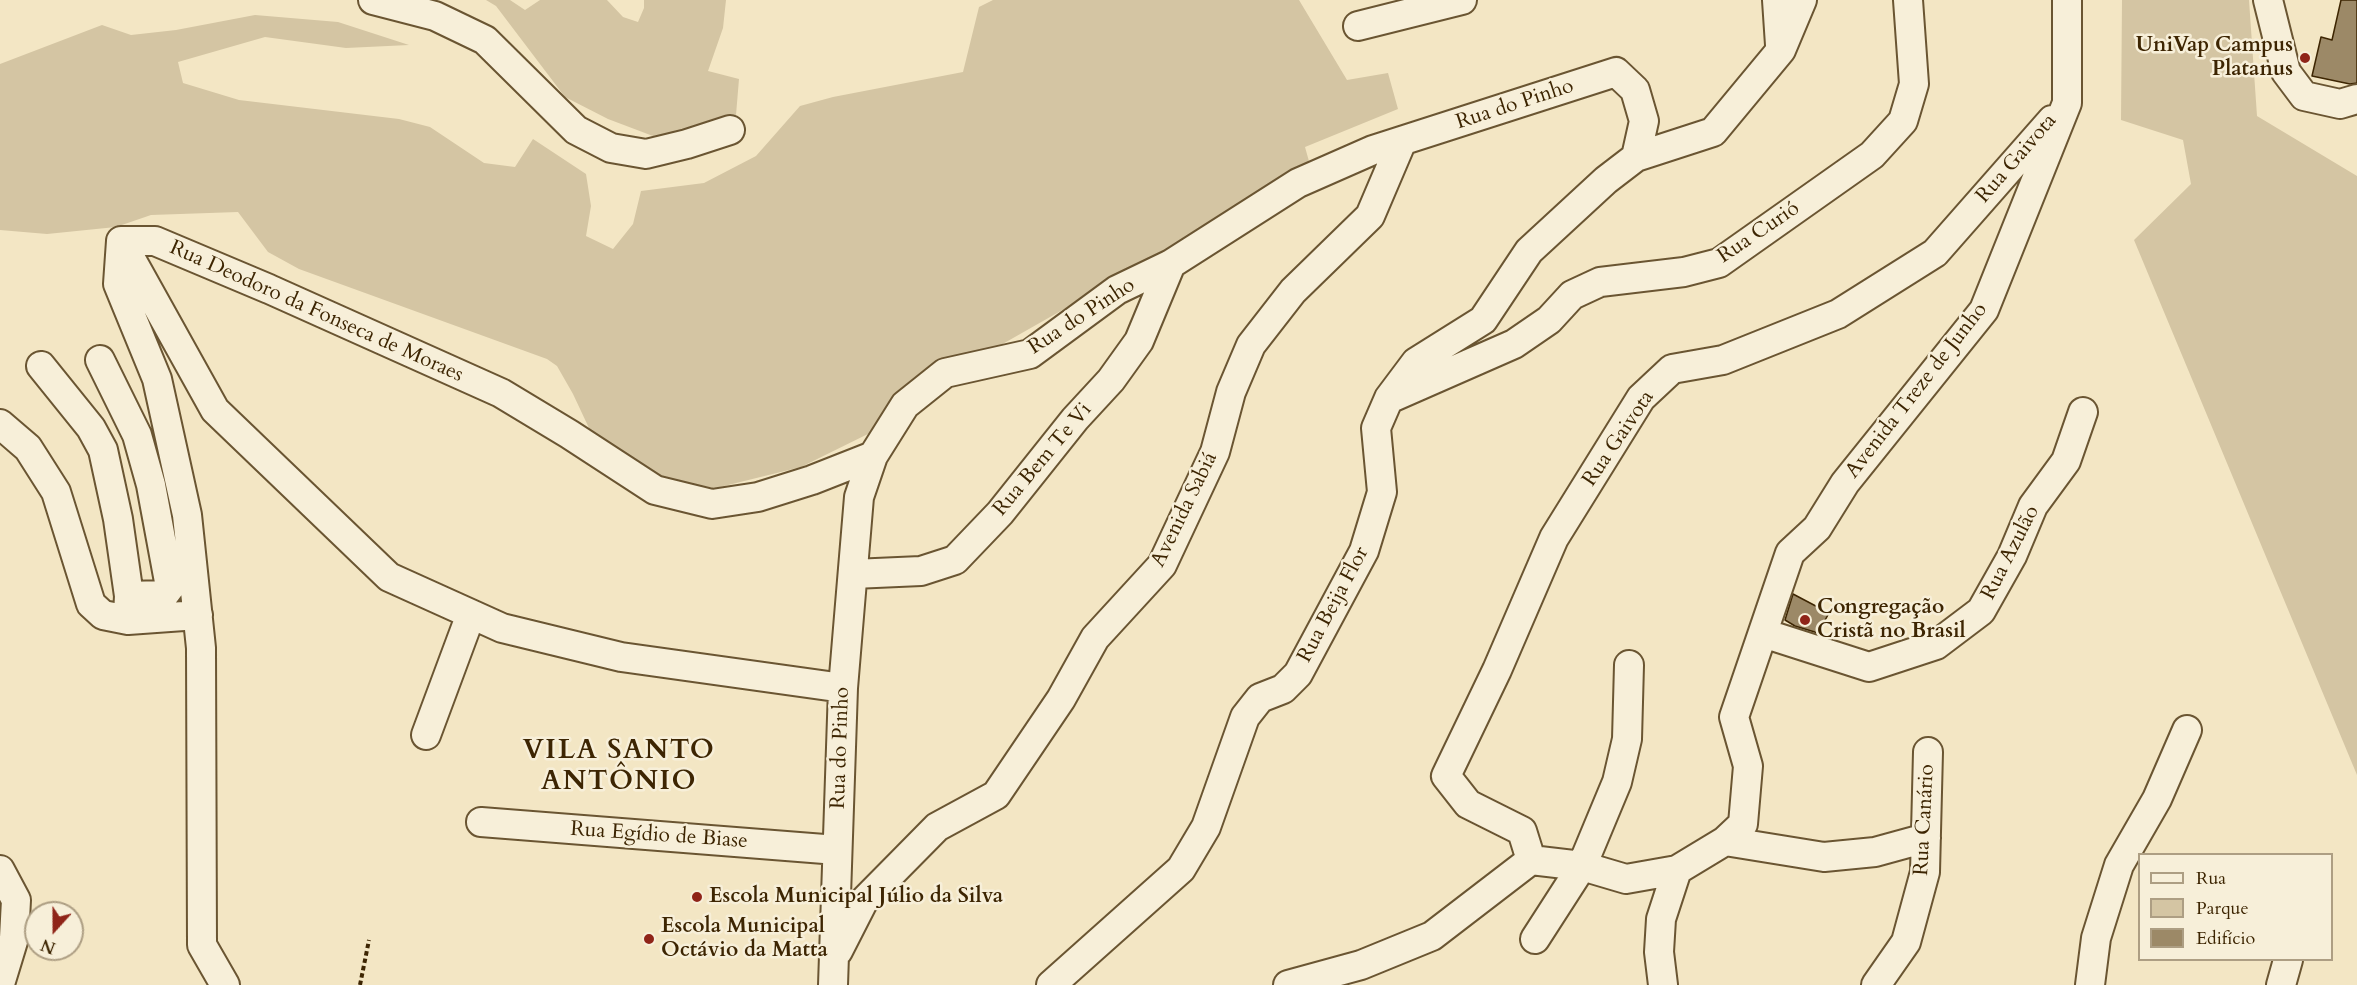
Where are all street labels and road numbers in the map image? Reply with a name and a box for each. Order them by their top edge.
street label: Rua do Pinho [1453,74,1577,136]
street label: Rua Gaivota [1971,109,2063,209]
street label: Rua Curió [1713,196,1805,270]
street label: Rua Deodoro da Fonseca de Moraes [165,236,467,388]
street label: Rua do Pinho [1024,273,1140,361]
street label: Avenida Treze de Junho [1841,298,1993,484]
street label: Rua Gaivota [1578,386,1660,492]
street label: Rua Bem Te Vi [988,398,1098,522]
street label: Avenida Sabiá [1146,448,1224,572]
street label: Rua Azulão [1977,502,2045,604]
street label: Rua Beija Flor [1293,543,1375,667]
street label: Rua do Pinho [826,687,856,809]
street label: Rua Canário [1909,763,1941,877]
street label: Rua Egídio de Biase [570,817,748,855]

